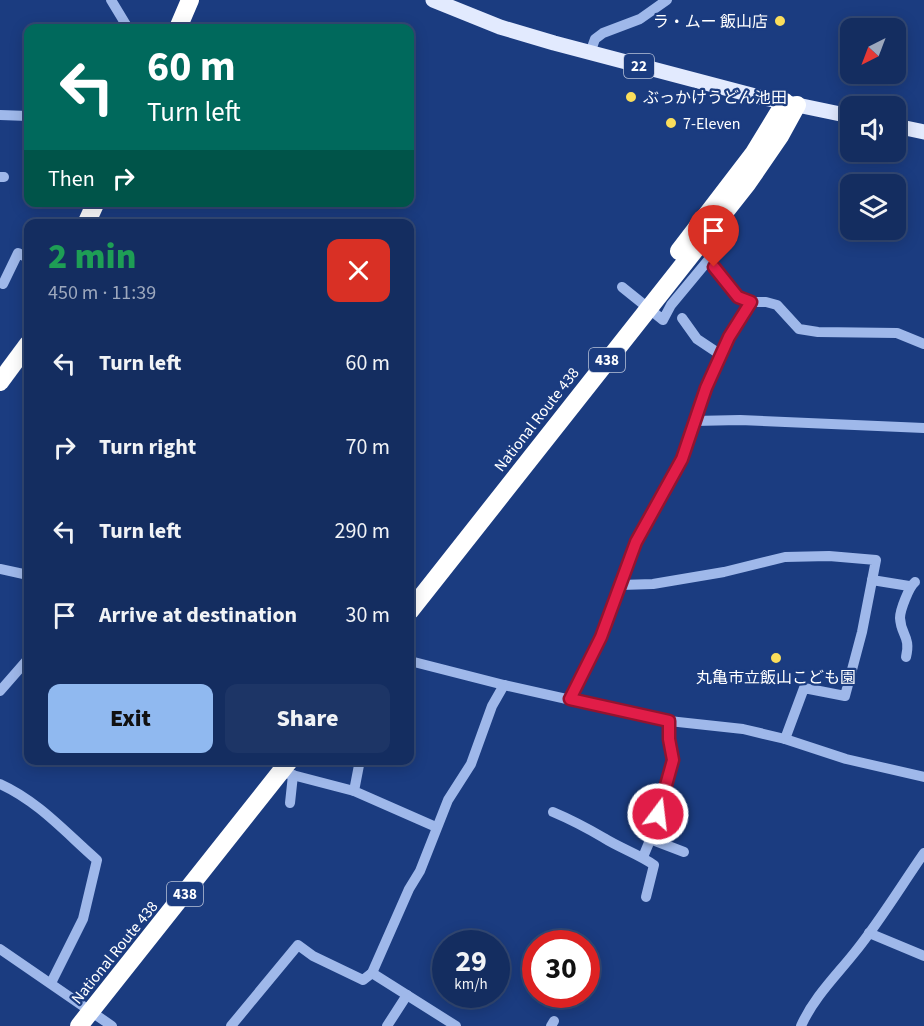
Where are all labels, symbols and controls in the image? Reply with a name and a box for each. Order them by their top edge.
place label: ラ・ムー 飯山店 [653,11,768,33]
marker: ラ・ムー 飯山店 [773,14,787,28]
north arrow [840,18,906,84]
map controls [840,18,906,240]
text: 60 m [147,37,236,97]
icon: left [48,48,126,126]
road number: 22 [624,54,654,78]
place label: ぶっかけうどん池田 [643,87,787,109]
marker: ぶっかけうどん池田 [624,90,638,104]
text: Turn left [147,93,241,132]
button: sound [840,96,906,162]
place label: 7-Eleven [683,113,741,135]
marker: 7-Eleven [664,116,678,130]
icon: right [107,162,140,195]
text: Then [48,163,95,195]
button: layers [840,174,906,240]
pin [688,205,739,267]
icon: arrive [697,214,730,247]
text: 2 min [48,231,136,282]
button: close [327,239,390,302]
text: 450 m · 11:39 [48,279,156,307]
icon: left [48,347,81,380]
text: Turn left [99,347,181,379]
text: 60 m [345,347,390,379]
road number: 438 [589,348,625,372]
street label: National Route 438 [489,363,585,476]
icon: right [48,431,81,464]
text: Turn right [99,431,196,463]
text: 70 m [345,431,390,463]
icon: left [48,515,81,548]
text: Turn left [99,515,181,547]
text: 290 m [335,515,390,547]
icon: arrive [48,599,81,632]
text: Arrive at destination [99,599,297,631]
text: 30 m [345,599,390,631]
marker: 丸亀市立飯山こども園 [769,651,783,665]
place label: 丸亀市立飯山こども園 [696,667,856,689]
button: Exit [48,684,213,753]
button: Share [225,684,390,753]
position arrow [626,782,690,846]
road number: 438 [167,882,203,906]
street label: National Route 438 [66,896,163,1009]
speed limit sign: 30 [522,930,600,1008]
text: 29 [455,940,487,983]
text: km/h [454,974,488,995]

